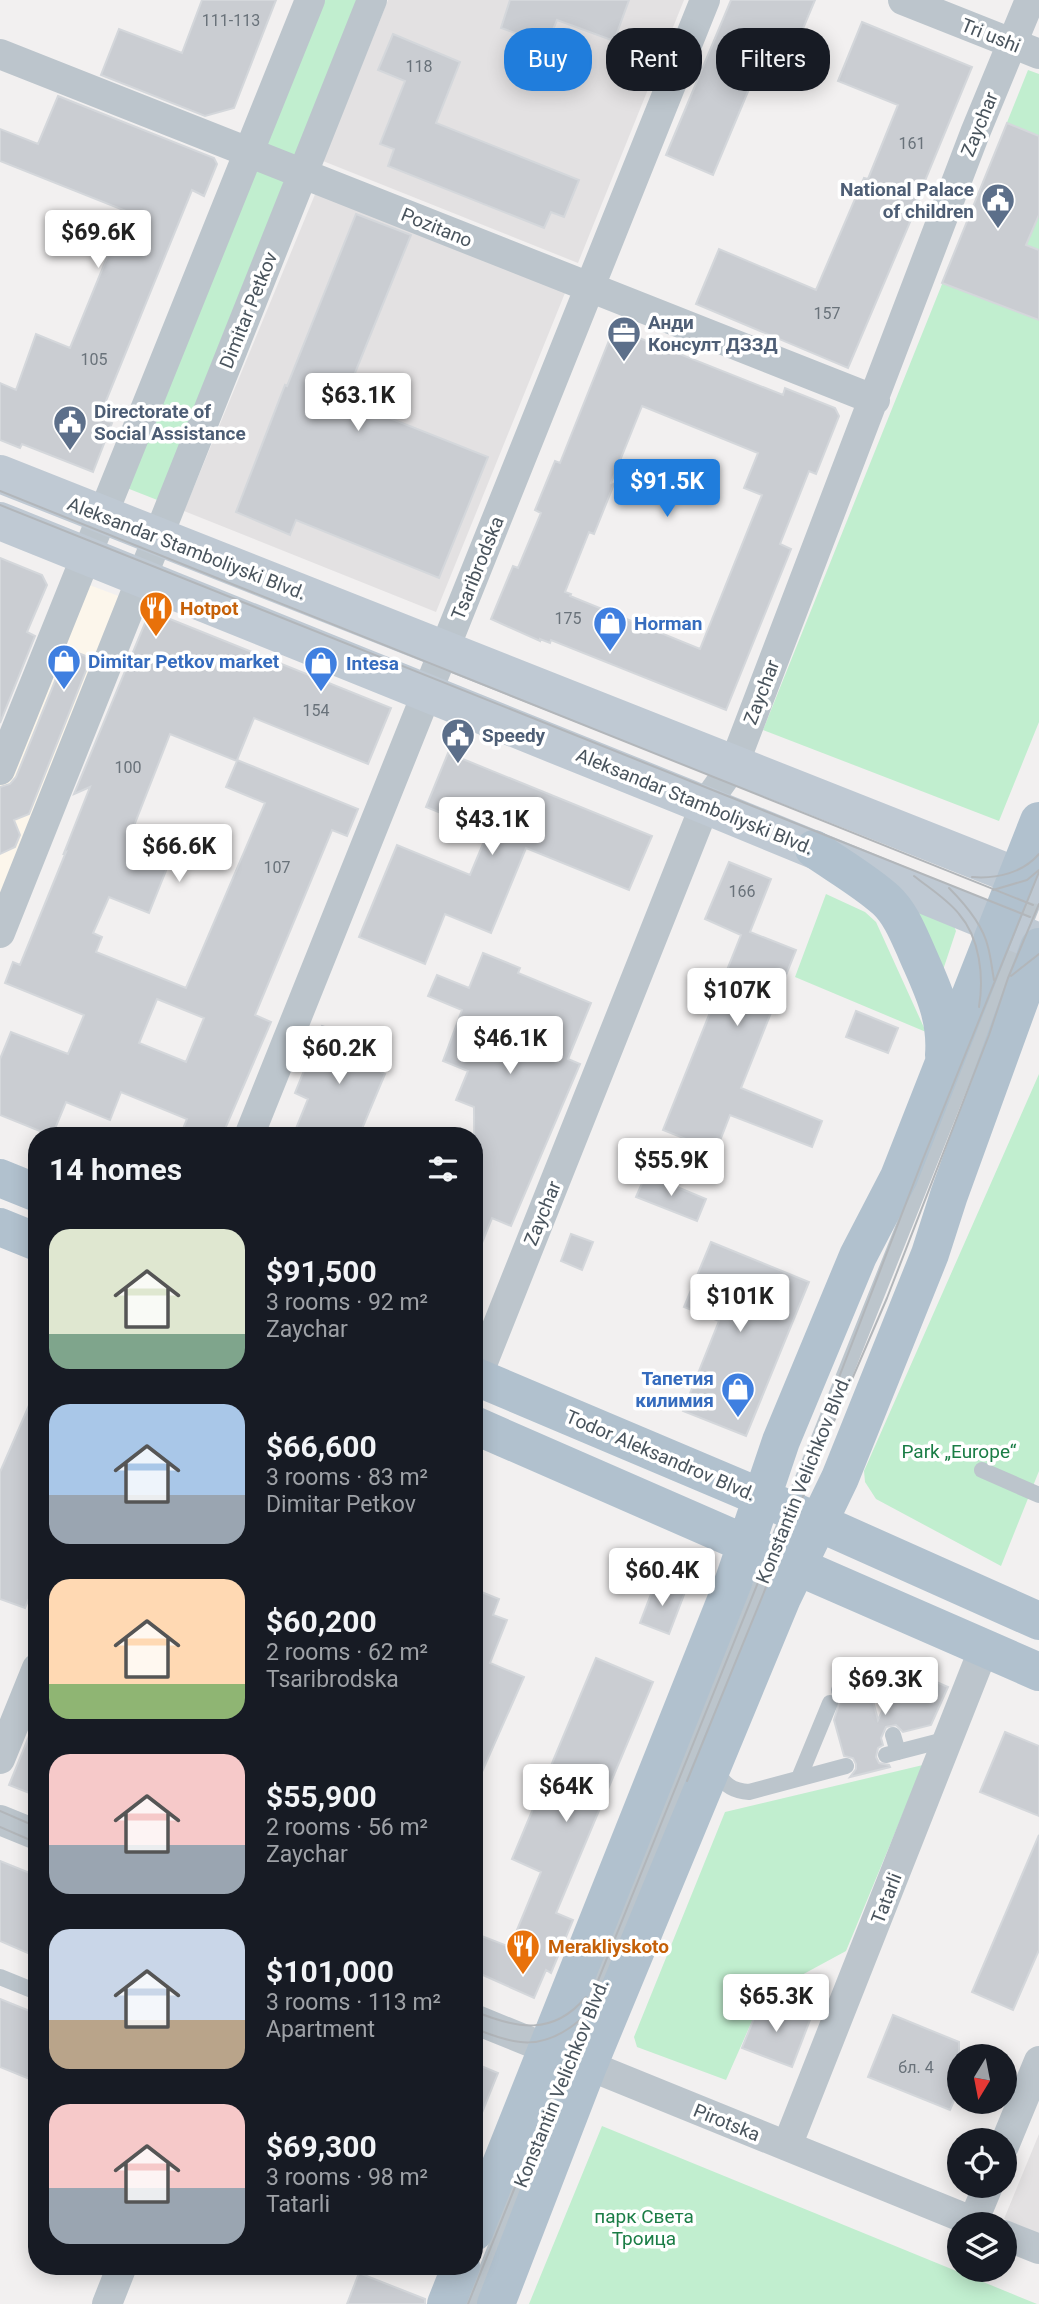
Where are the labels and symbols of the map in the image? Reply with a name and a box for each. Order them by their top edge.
house number: 111-113 [202,11,260,30]
street label: Tri ushi [958,13,1024,58]
house number: 118 [406,57,432,76]
street label: Zaychar [956,88,1003,160]
house number: 161 [899,134,925,153]
place label: National Palace of children [840,178,974,223]
public building icon: National Palace of children [979,181,1017,230]
street label: Pozitano [398,203,476,252]
pin: $69.6K [41,210,155,270]
street label: Dimitar Petkov [215,249,282,372]
house number: 157 [814,304,840,323]
place label: Анди Консулт ДЗЗД [648,311,778,356]
office icon: Анди Консулт ДЗЗД [605,314,643,363]
house number: 105 [81,350,107,369]
pin: $63.1K [301,374,415,433]
place label: Directorate of Social Assistance [94,400,246,445]
public building icon: Directorate of Social Assistance [51,403,89,452]
pin: $91.5K [610,460,724,519]
street label: Aleksandar Stamboliyski Blvd. [64,492,309,605]
street label: Tsaribrodska [446,513,509,623]
restaurant icon: Hotpot [137,589,175,638]
place label: Hotpot [180,597,239,620]
shop icon: Horman [591,604,629,653]
house number: 175 [555,609,581,628]
place label: Horman [634,612,702,635]
shop icon: Dimitar Petkov market [45,642,83,691]
shop icon: Intesa [302,644,340,693]
place label: Dimitar Petkov market [88,650,280,673]
place label: Intesa [346,652,399,675]
street label: Zaychar [739,656,785,728]
house number: 154 [303,701,329,720]
public building icon: Speedy [439,716,477,765]
place label: Speedy [482,724,546,747]
street label: Aleksandar Stamboliyski Blvd. [573,743,817,860]
house number: 100 [115,758,141,777]
pin: $43.1K [435,798,549,857]
pin: $66.6K [122,824,236,884]
house number: 107 [264,858,290,877]
house number: 166 [729,882,755,901]
pin: $107K [688,968,786,1028]
pin: $46.1K [453,1016,567,1076]
pin: $60.2K [282,1026,396,1086]
pin: $55.9K [614,1138,728,1198]
street label: Zaychar [519,1177,566,1249]
pin: $101K [691,1274,789,1334]
place label: Тапетия килимия [635,1367,714,1412]
shop icon: Тапетия килимия [719,1370,757,1419]
street label: Konstantin Velichkov Blvd. [751,1372,856,1587]
street label: Todor Aleksandrov Blvd. [562,1405,759,1506]
park label: Park „Europe“ [901,1440,1017,1463]
pin: $60.4K [605,1548,719,1608]
pin: $69.3K [828,1658,942,1717]
pin: $64K [525,1764,607,1824]
street label: Tatarli [866,1869,907,1927]
restaurant icon: Merakliyskoto [504,1927,542,1976]
place label: Merakliyskoto [548,1935,669,1958]
pin: $65.3K [719,1974,833,2034]
street label: Konstantin Velichkov Blvd. [509,1976,614,2191]
north arrow [947,2044,1017,2114]
house number: бл. 4 [898,2058,934,2077]
street label: Pirotska [690,2099,763,2146]
park label: парк Света Троица [594,2205,694,2250]

